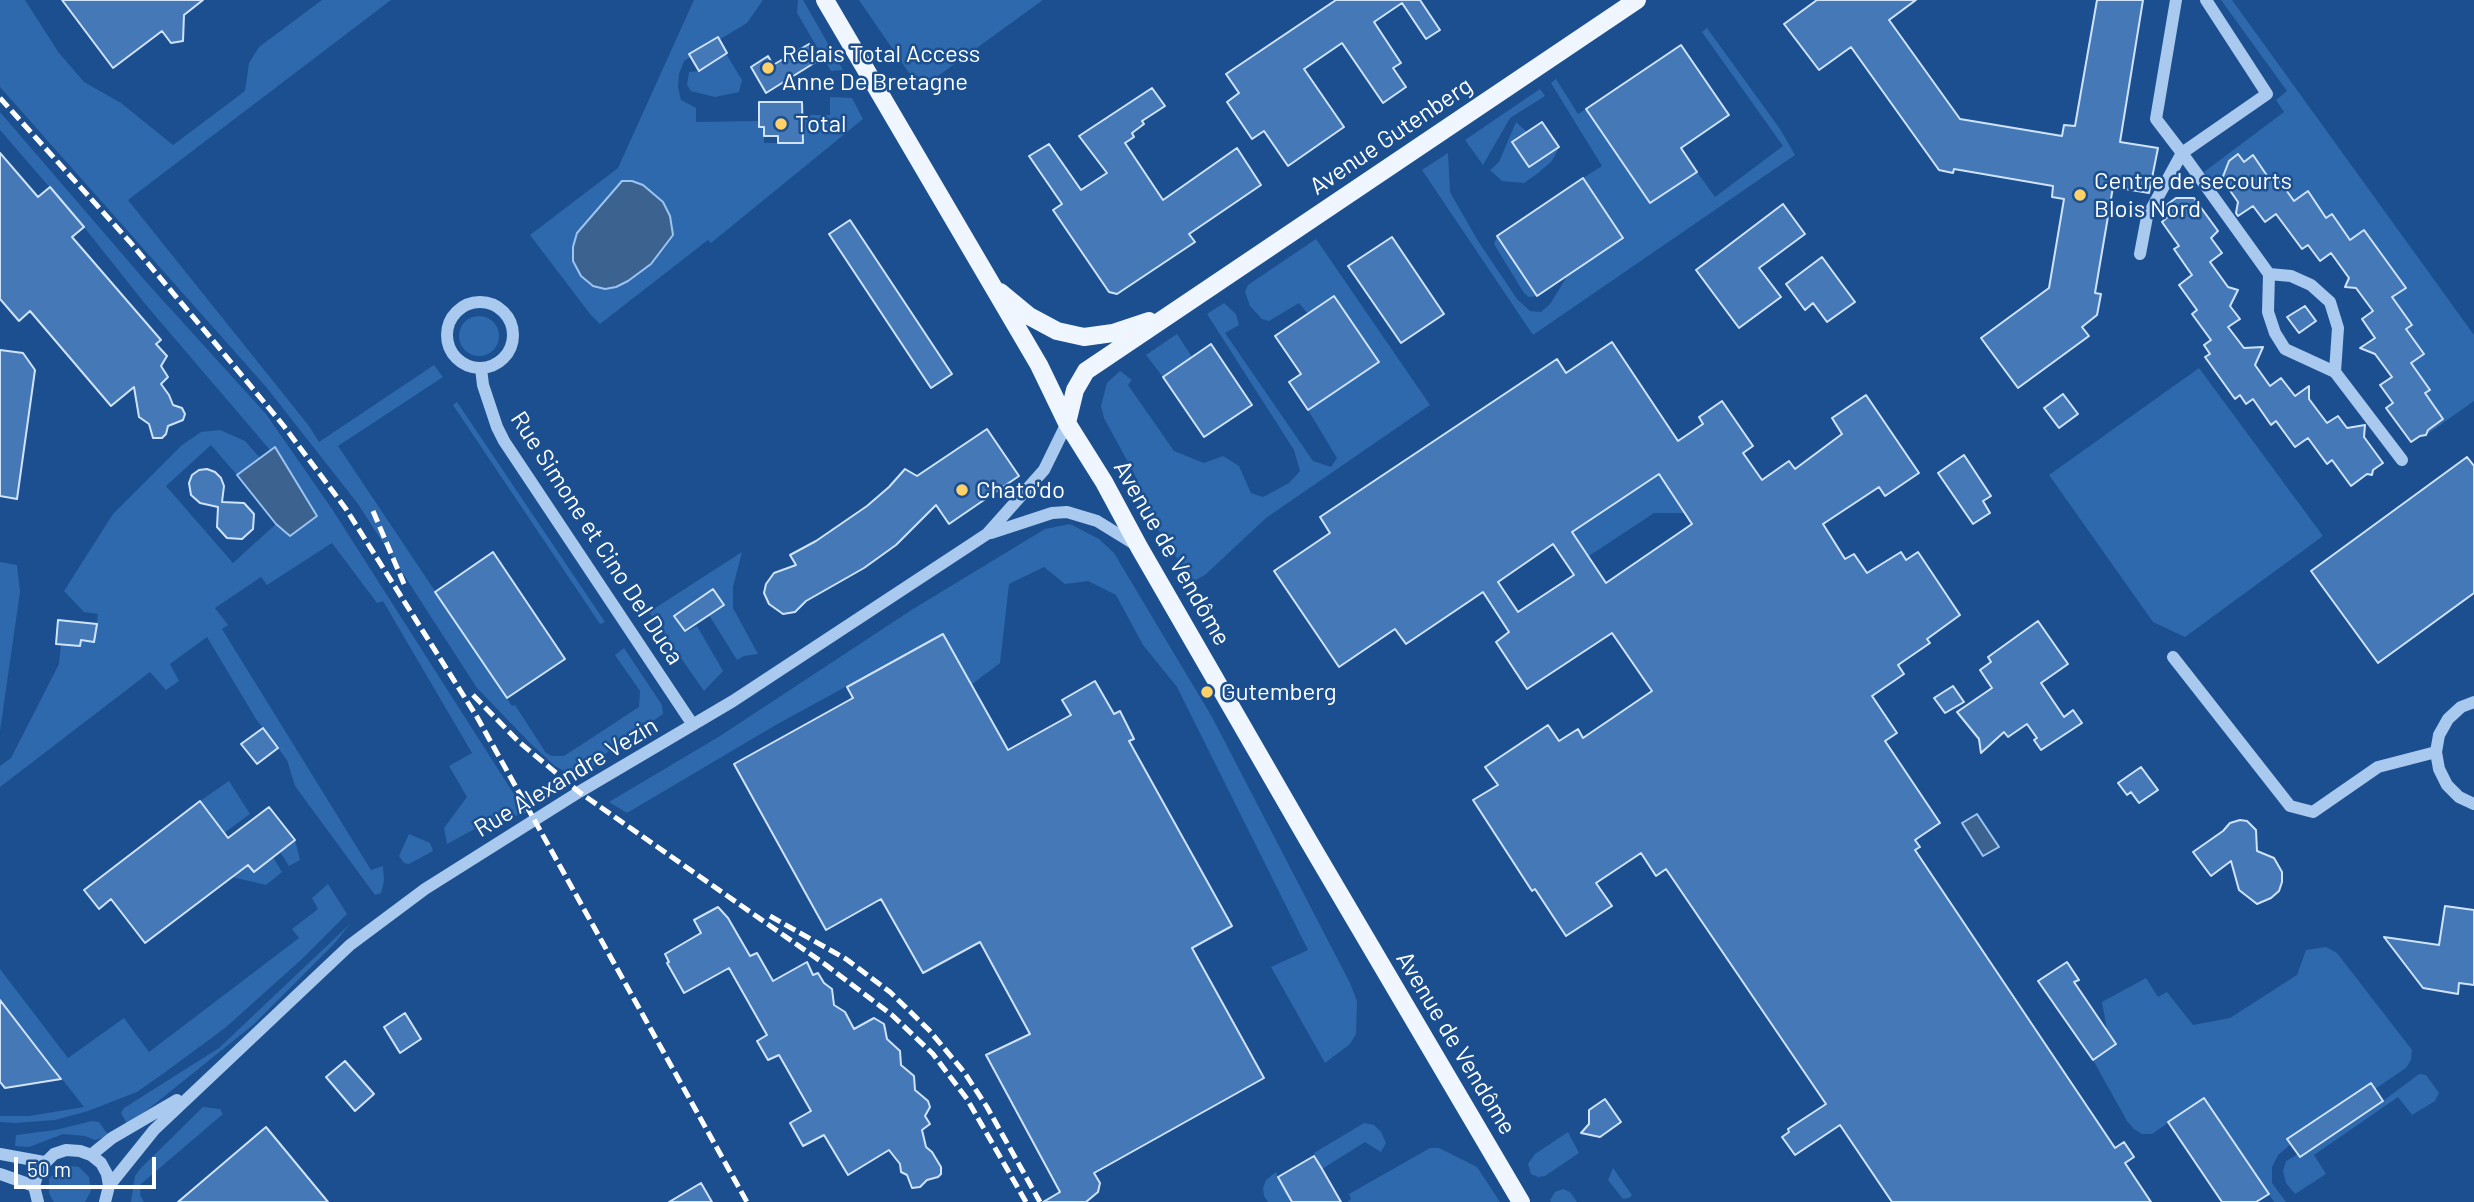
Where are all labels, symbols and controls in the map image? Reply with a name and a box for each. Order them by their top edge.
place label: Relais Total Access Anne De Bretagne [782,40,980,96]
marker: Relais Total Access Anne De Bretagne [760,60,776,76]
street label: Avenue Gutenberg [1304,71,1478,201]
place label: Total [795,110,846,138]
marker: Total [773,116,789,132]
place label: Centre de secourts Blois Nord [2094,167,2292,223]
marker: Centre de secourts Blois Nord [2072,187,2088,203]
street label: Rue Simone et Cino Del Duca [504,406,690,670]
street label: Avenue de Vendôme [1107,455,1237,651]
place label: Chato'do [976,476,1065,504]
marker: Chato'do [954,482,970,498]
place label: Gutemberg [1221,678,1337,706]
marker: Gutemberg [1199,684,1215,700]
street label: Rue Alexandre Vezin [469,711,663,843]
street label: Avenue de Vendôme [1390,946,1522,1140]
scale bar [18,1142,159,1186]
text: 50 m [27,1156,71,1181]

